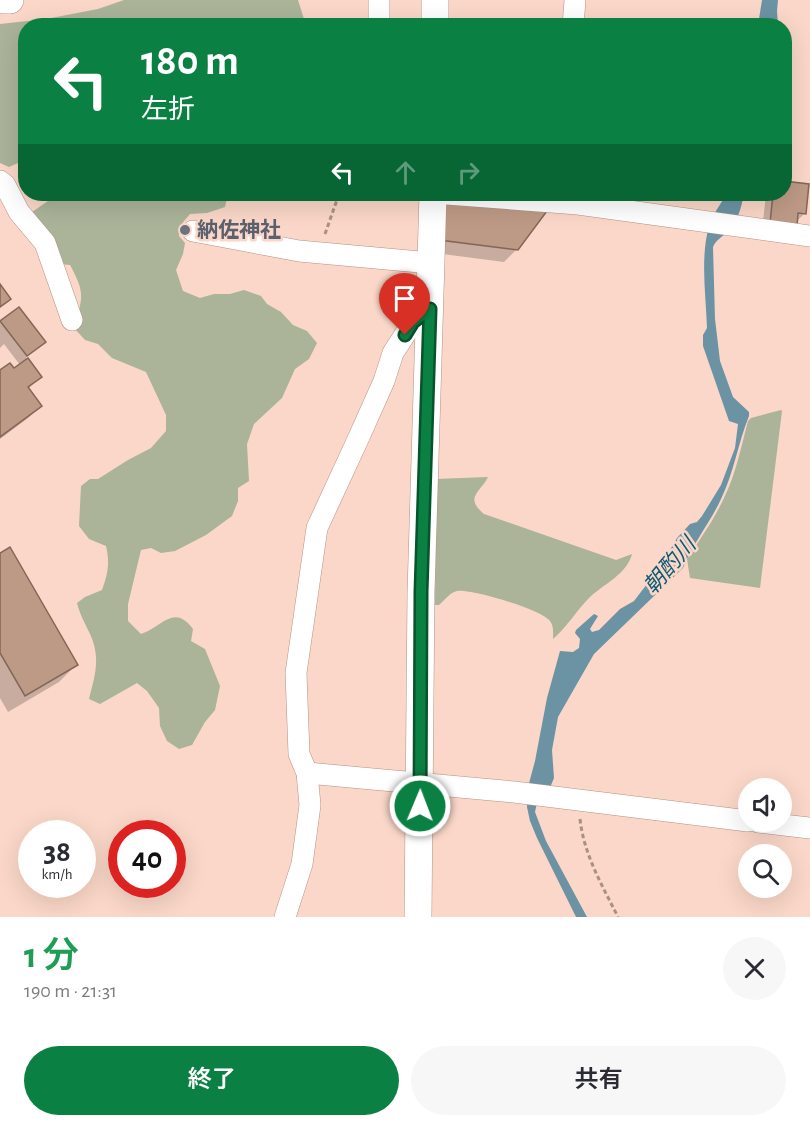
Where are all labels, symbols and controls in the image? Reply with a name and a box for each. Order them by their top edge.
text: 180 m [141,40,239,82]
icon: left [42,42,120,120]
text: 左折 [141,96,195,123]
icon: left [326,156,359,189]
icon: ahead [389,156,422,189]
icon: right [452,156,485,189]
place label: 納佐神社 [197,218,281,241]
marker: 納佐神社 [178,223,192,237]
pin [379,273,430,335]
icon: arrive [388,282,421,315]
water label: 朝酌川 [639,531,701,598]
position arrow [388,774,452,838]
map controls [738,778,792,898]
button: sound [738,778,792,832]
speed limit sign: 40 [108,820,186,898]
text: 38 [43,837,71,867]
button: search [738,844,792,898]
text: km/h [42,867,72,882]
button: close [723,937,786,1000]
text: 1 分 [24,938,78,974]
text: 190 m · 21:31 [24,981,117,1001]
button: 終了 [24,1046,399,1115]
button: 共有 [411,1046,786,1115]

